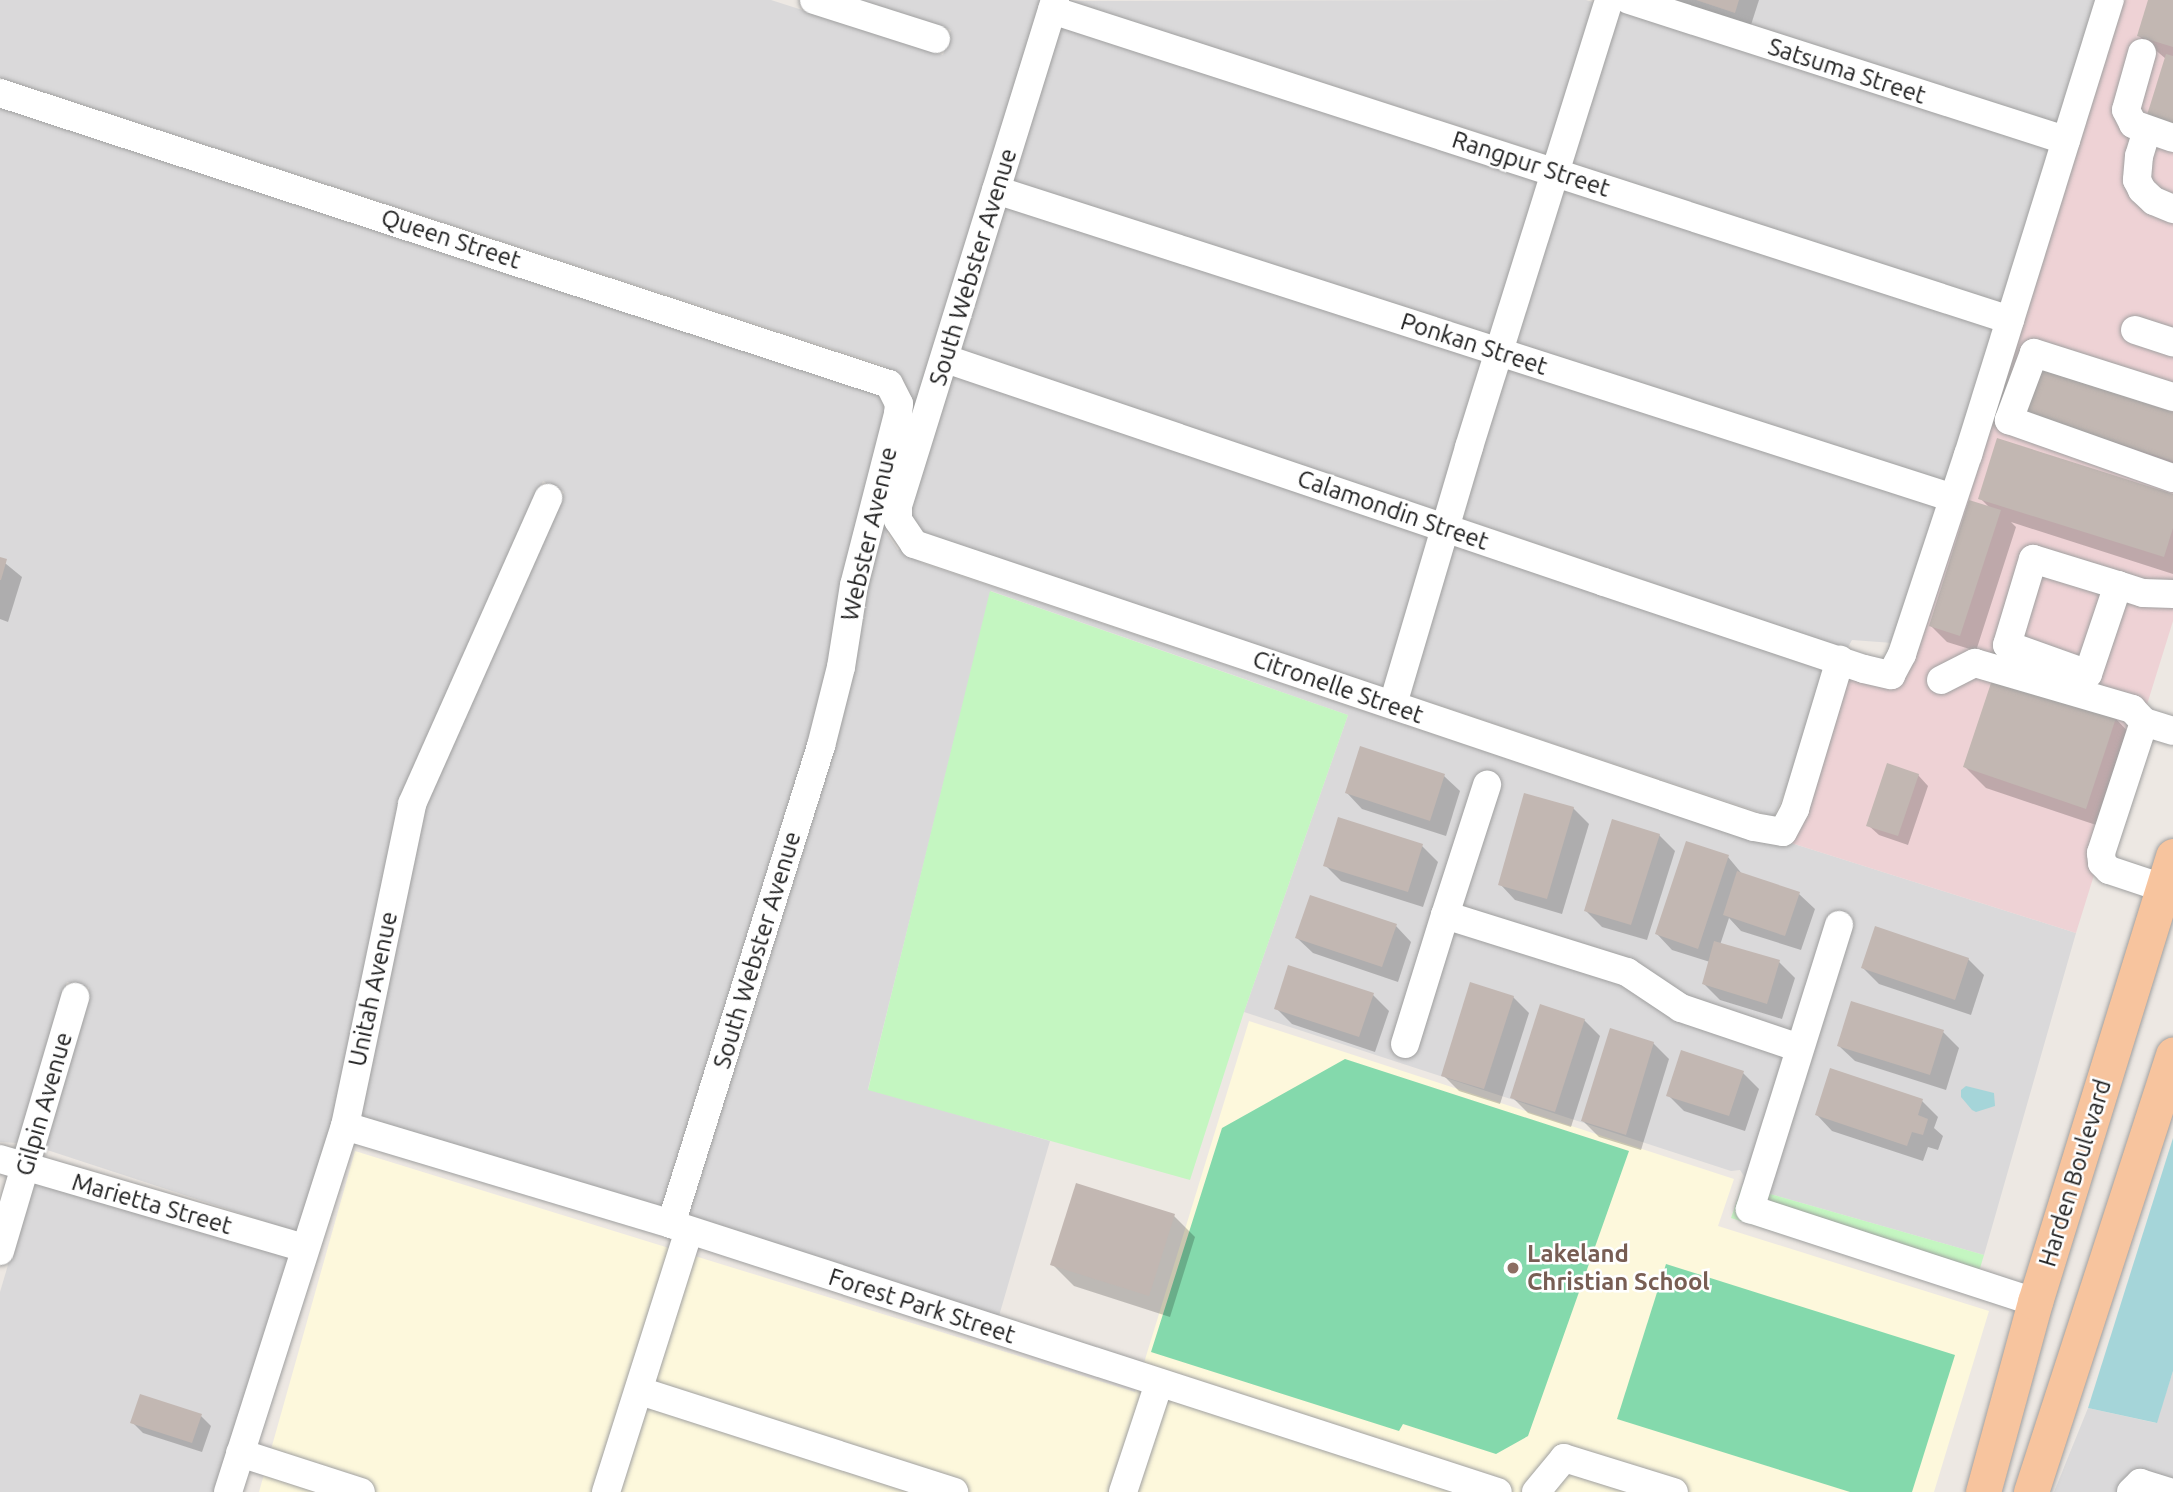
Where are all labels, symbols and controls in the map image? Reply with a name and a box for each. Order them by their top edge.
street label: Satsuma Street [1765,32,1929,110]
street label: Rangpur Street [1449,125,1613,203]
street label: South Webster Avenue [923,145,1023,389]
street label: Queen Street [378,203,524,275]
street label: Ponkan Street [1397,307,1551,381]
street label: Webster Avenue [835,444,903,624]
street label: Calamondin Street [1294,464,1492,556]
street label: Citronelle Street [1249,644,1427,730]
street label: South Webster Avenue [707,828,807,1072]
street label: Unitah Avenue [343,909,403,1069]
street label: Gilpin Avenue [10,1029,78,1179]
street label: Harden Boulevard [2033,1076,2117,1270]
street label: Marietta Street [69,1167,235,1241]
place label: Lakeland Christian School [1527,1240,1710,1296]
marker: Lakeland Christian School [1505,1260,1521,1276]
street label: Forest Park Street [825,1262,1019,1350]

